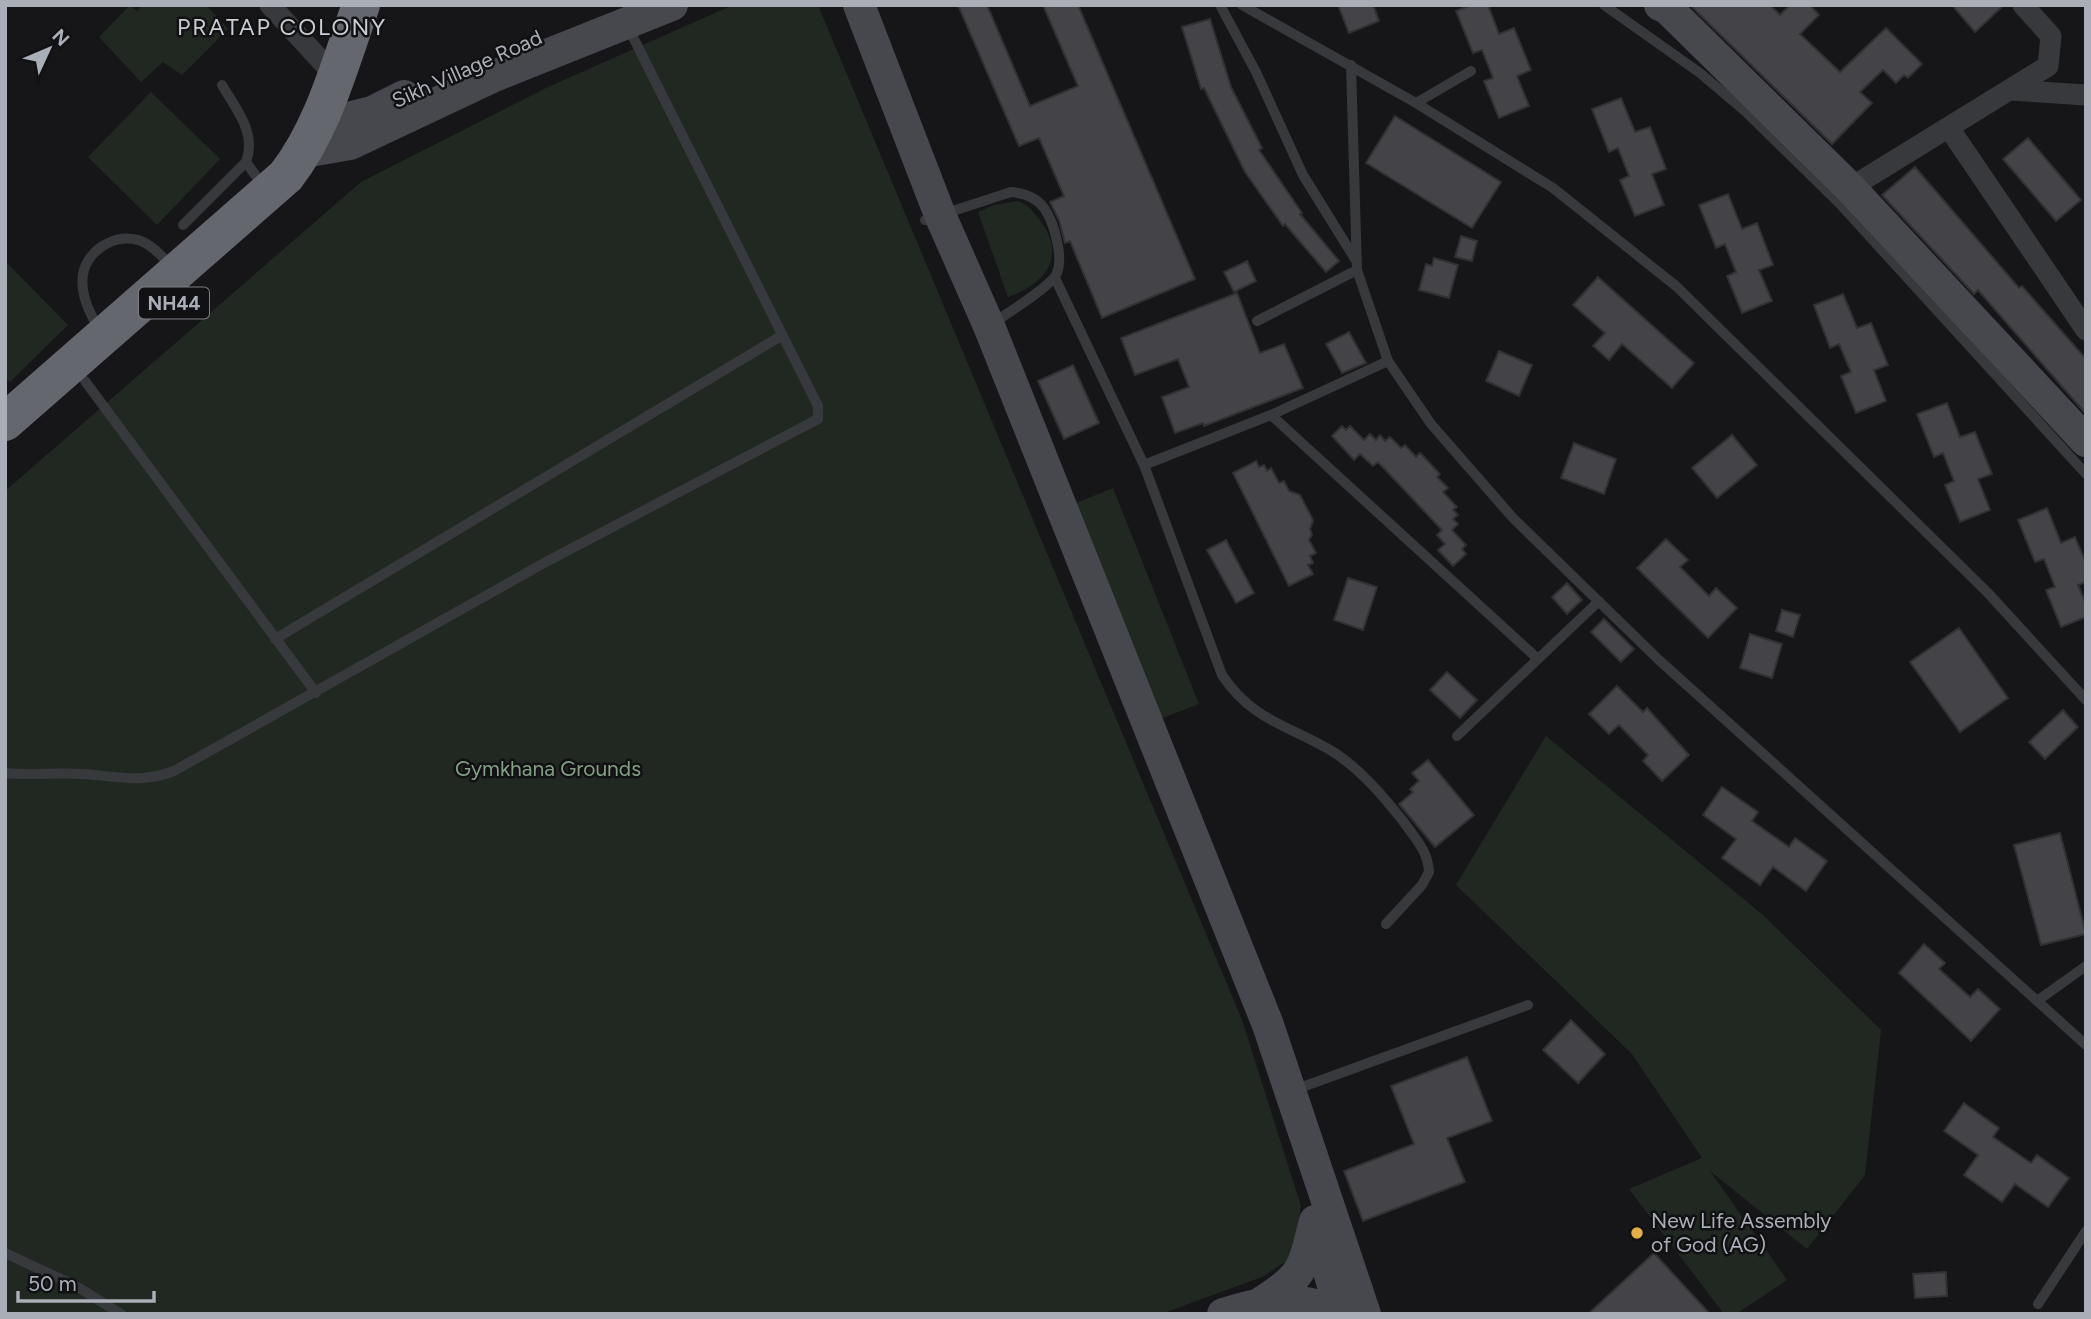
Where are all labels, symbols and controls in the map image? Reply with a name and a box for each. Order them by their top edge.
district label: PRATAP COLONY [177,13,387,41]
north arrow [14,14,84,84]
text: N [47,24,74,51]
street label: Sikh Village Road [388,24,546,113]
road number: NH44 [139,288,209,318]
park label: Gymkhana Grounds [455,756,641,781]
place label: New Life Assembly of God (AG) [1651,1208,1831,1257]
marker: New Life Assembly of God (AG) [1629,1225,1645,1241]
scale bar [18,1260,154,1304]
text: 50 m [28,1271,77,1296]

